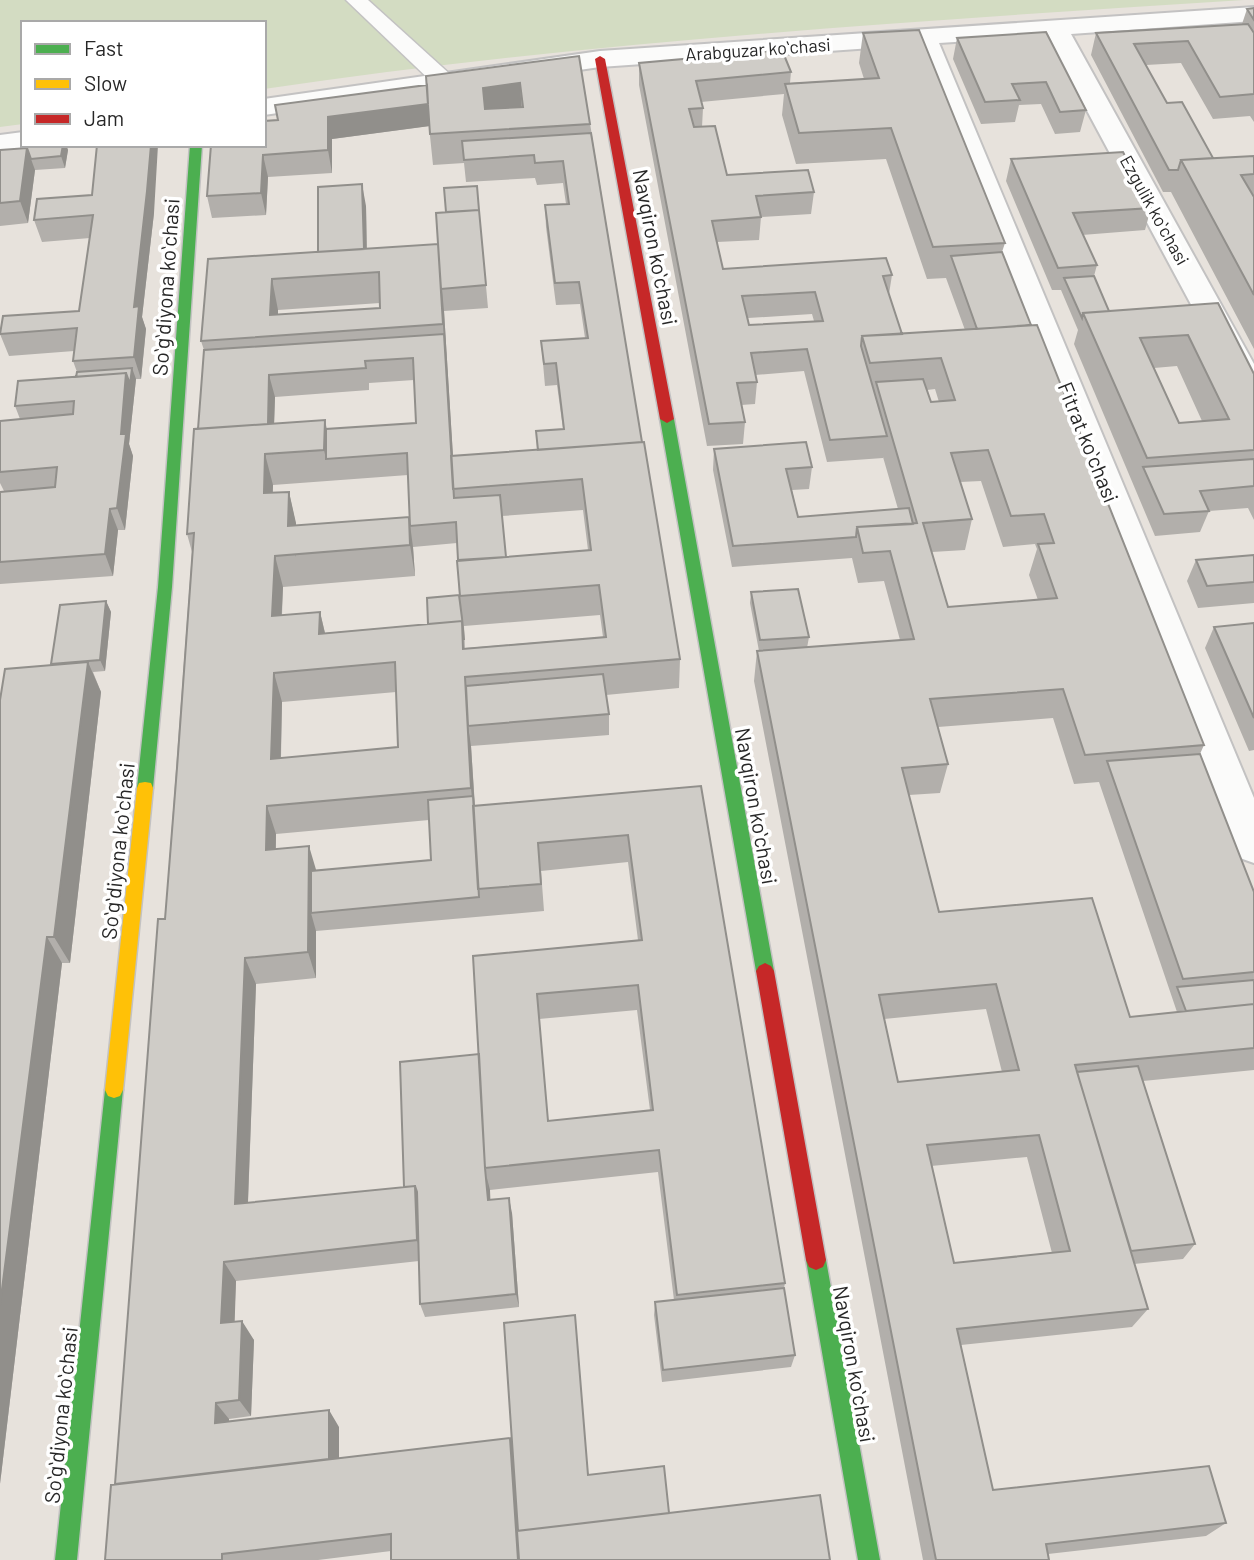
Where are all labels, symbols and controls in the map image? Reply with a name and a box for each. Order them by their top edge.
legend [21,21,266,147]
street label: Arabguzar koʻchasi [685,33,831,65]
text: Fast [84,35,124,60]
text: Slow [84,70,127,95]
text: Jam [84,105,124,130]
street label: Ezgulik koʻchasi [1116,151,1194,269]
street label: Navqiron koʻchasi [629,167,683,327]
street label: Soʻgʻdiyona koʻchasi [146,198,184,376]
street label: Fitrat koʻchasi [1053,378,1125,506]
street label: Navqiron koʻchasi [731,726,783,886]
street label: Soʻgʻdiyona koʻchasi [95,761,139,941]
street label: Navqiron koʻchasi [829,1284,881,1444]
street label: Soʻgʻdiyona koʻchasi [38,1325,82,1505]

